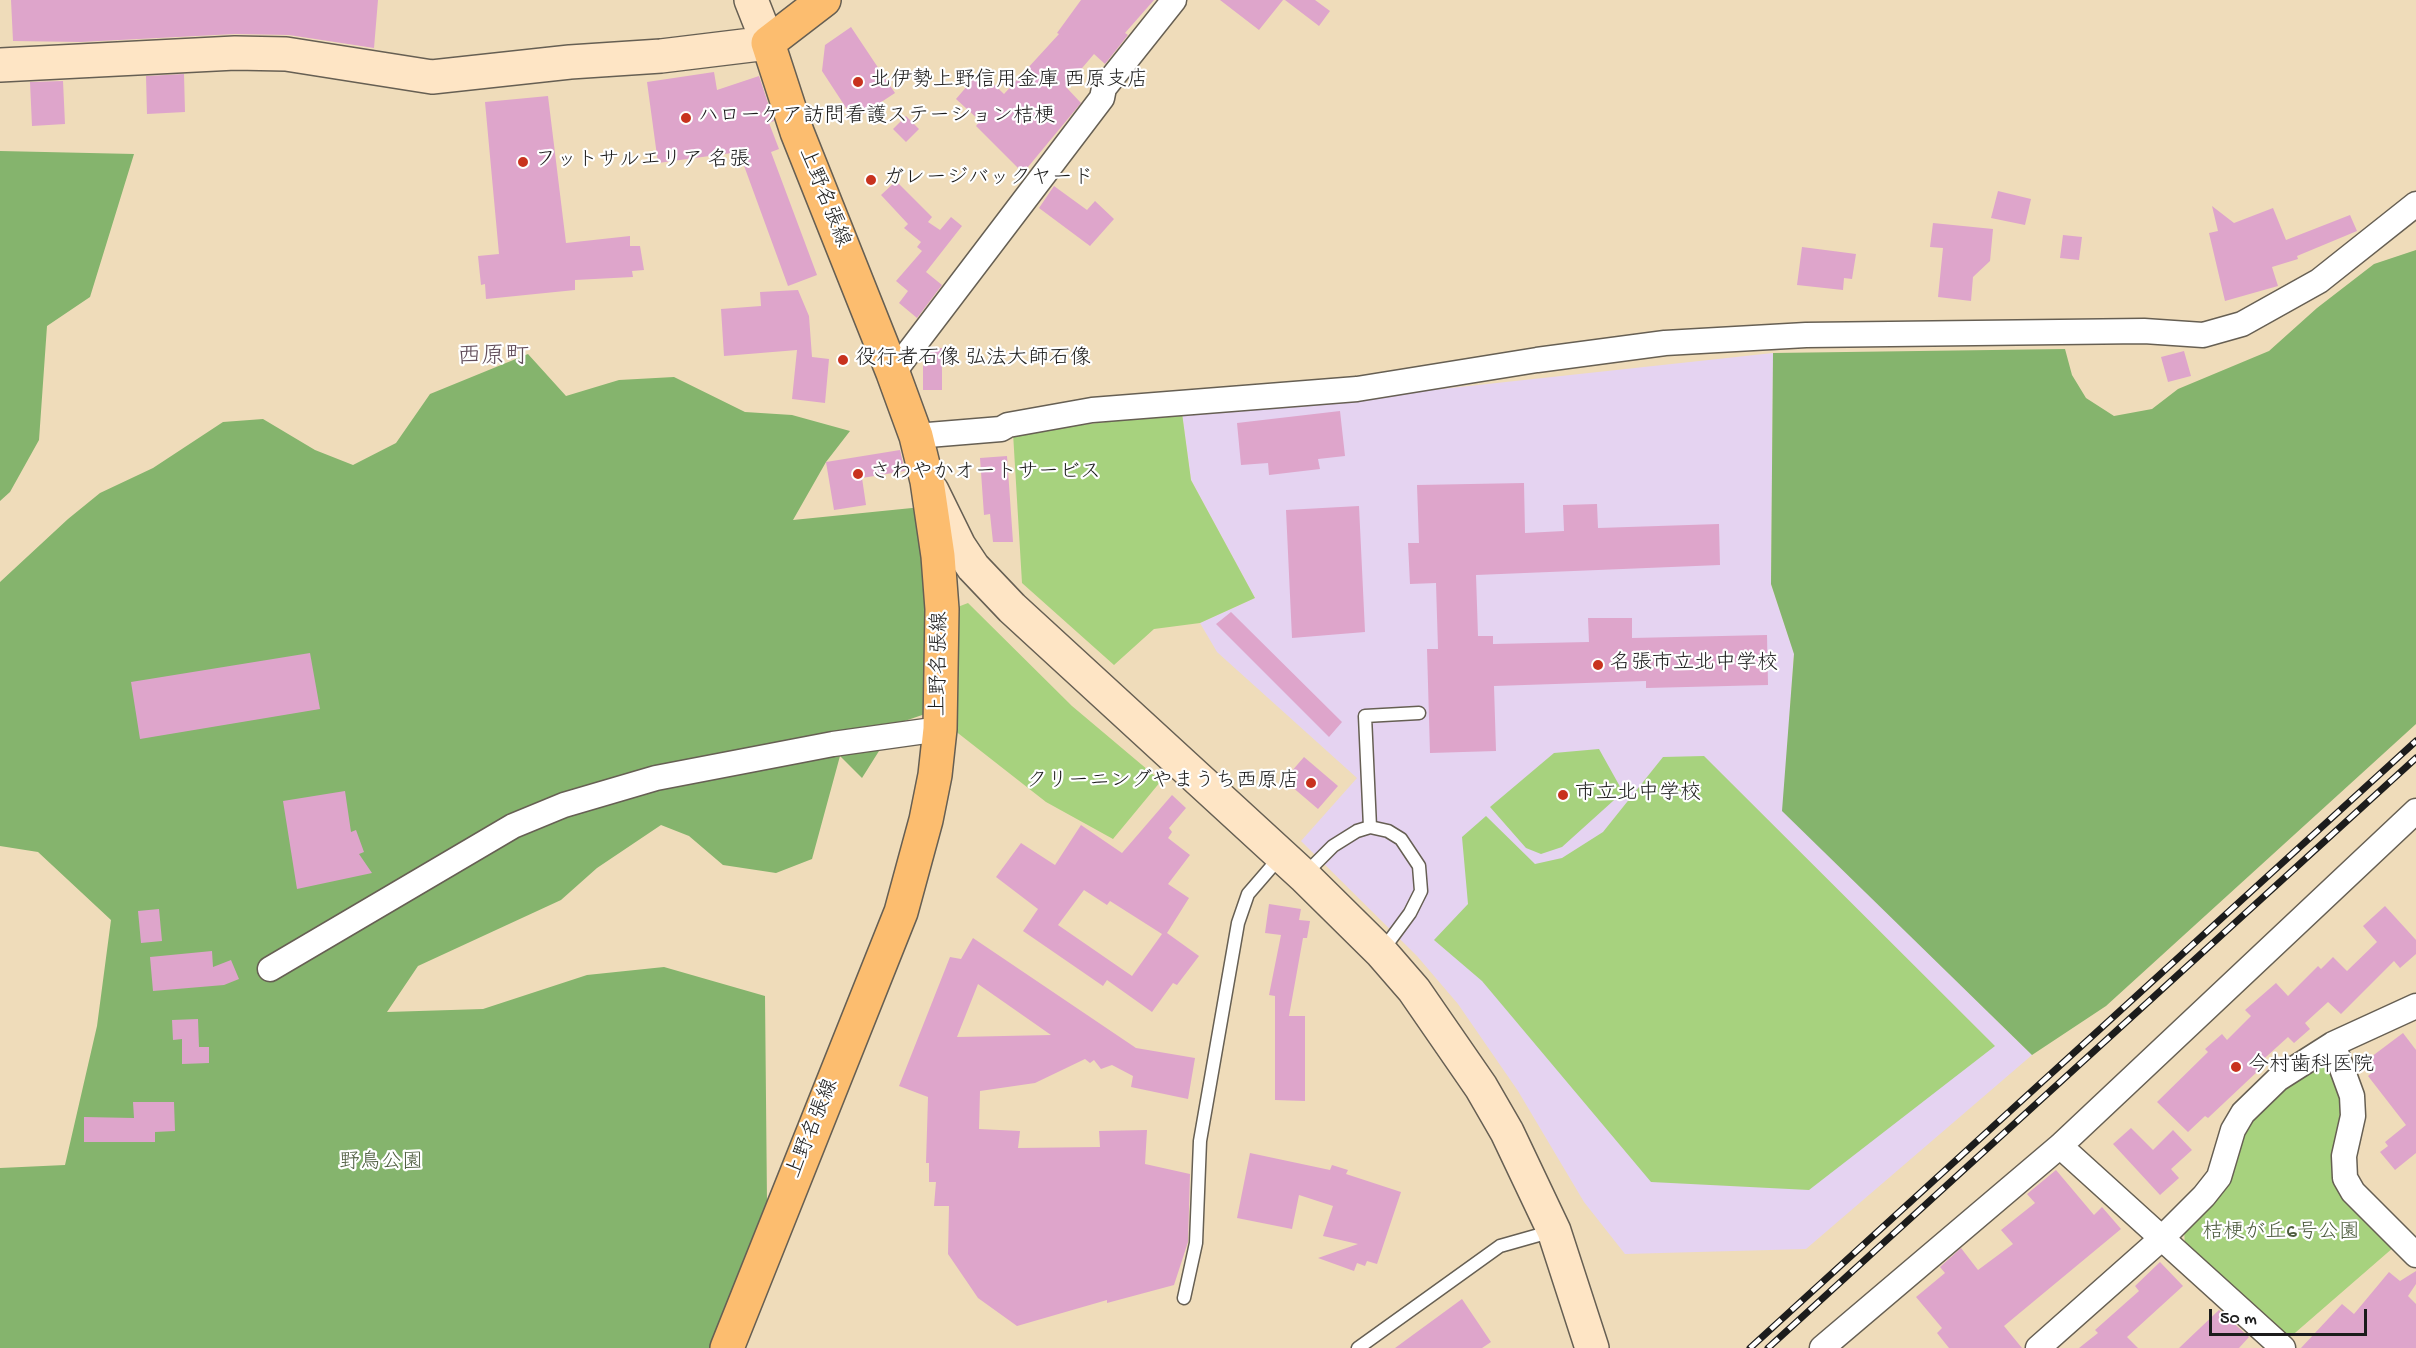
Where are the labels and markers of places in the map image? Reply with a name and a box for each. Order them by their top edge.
place label: 北伊勢上野信用金庫 西原支店 [870,69,1148,95]
marker: 北伊勢上野信用金庫 西原支店 [851,75,865,89]
place label: ハローケア訪問看護ステーション桔梗 [698,105,1055,131]
marker: ハローケア訪問看護ステーション桔梗 [679,111,693,125]
place label: フットサルエリア 名張 [535,149,750,175]
marker: フットサルエリア 名張 [516,155,530,169]
place label: ガレージバックヤード [883,167,1094,193]
marker: ガレージバックヤード [864,173,878,187]
place label: 役行者石像 弘法大師石像 [855,347,1091,373]
marker: 役行者石像 弘法大師石像 [836,353,850,367]
place label: さわやかオートサービス [870,461,1101,487]
marker: さわやかオートサービス [851,467,865,481]
place label: 名張市立北中学校 [1610,652,1778,678]
marker: 名張市立北中学校 [1591,658,1605,672]
place label: クリーニングやまうち西原店 [1026,770,1299,796]
marker: クリーニングやまうち西原店 [1304,776,1318,790]
place label: 市立北中学校 [1575,782,1701,808]
marker: 市立北中学校 [1556,788,1570,802]
place label: 今村歯科医院 [2248,1054,2374,1080]
marker: 今村歯科医院 [2229,1060,2243,1074]

